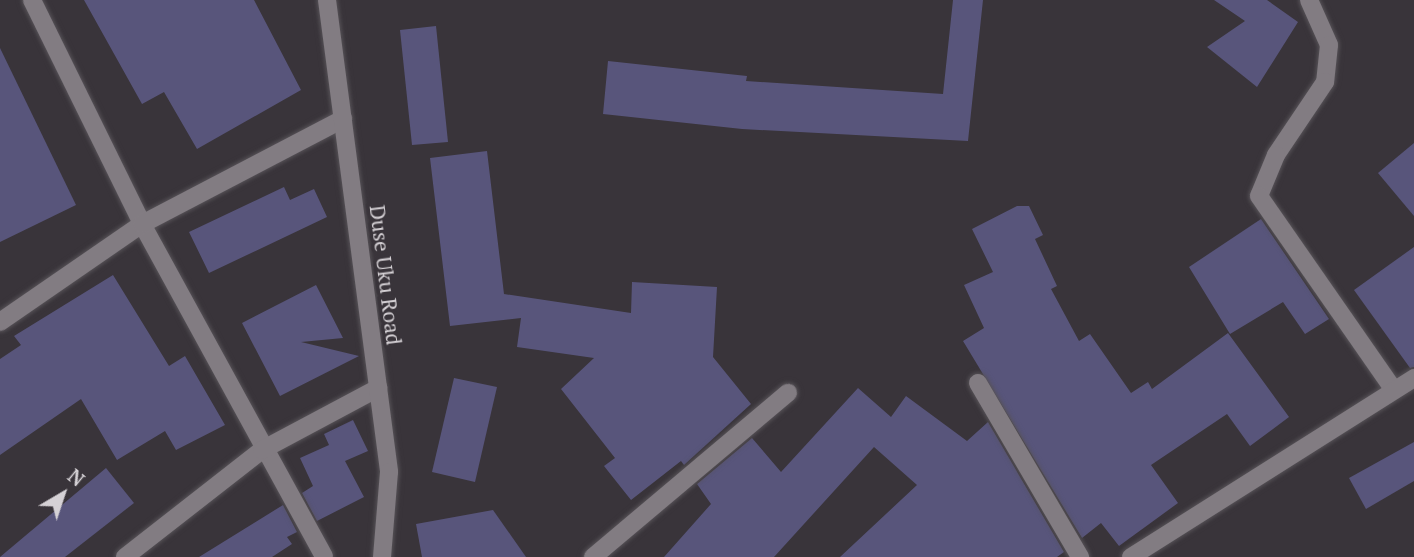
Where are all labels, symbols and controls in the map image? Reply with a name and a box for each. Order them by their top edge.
street label: Duse Uku Road [365,204,407,346]
north arrow [28,459,98,529]
text: N [63,463,90,492]

